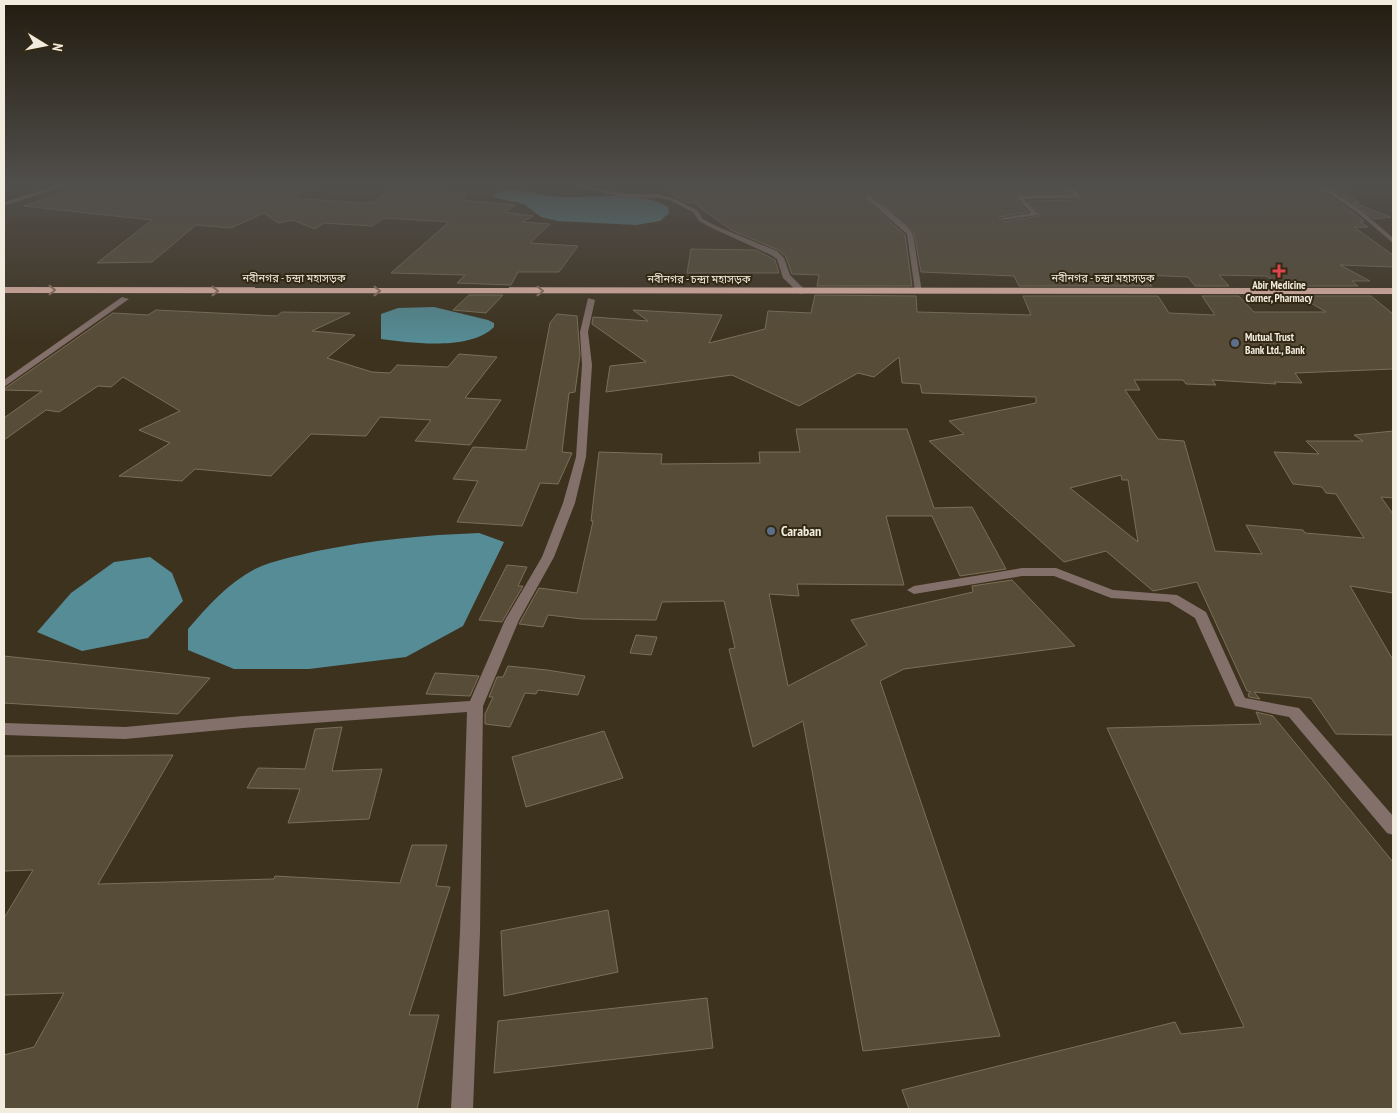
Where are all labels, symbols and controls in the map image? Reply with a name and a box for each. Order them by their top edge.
north arrow [20,20,70,70]
text: N [48,42,67,53]
marker: Abir Medicine Corner, Pharmacy [1273,265,1285,277]
street label: নবীনগর - চন্দ্রা মহাসড়ক [241,271,346,285]
street label: নবীনগর - চন্দ্রা মহাসড়ক [1050,271,1155,285]
street label: নবীনগর - চন্দ্রা মহাসড়ক [646,272,751,286]
place label: Abir Medicine Corner, Pharmacy [1246,278,1313,305]
one-way arrow [49,285,57,295]
one-way arrow [212,286,219,296]
one-way arrow [374,286,382,296]
one-way arrow [536,286,544,296]
place label: Mutual Trust Bank Ltd., Bank [1245,330,1305,357]
marker: Mutual Trust Bank Ltd., Bank [1229,337,1241,349]
place label: Caraban [781,522,821,540]
marker: Caraban [765,525,777,537]

